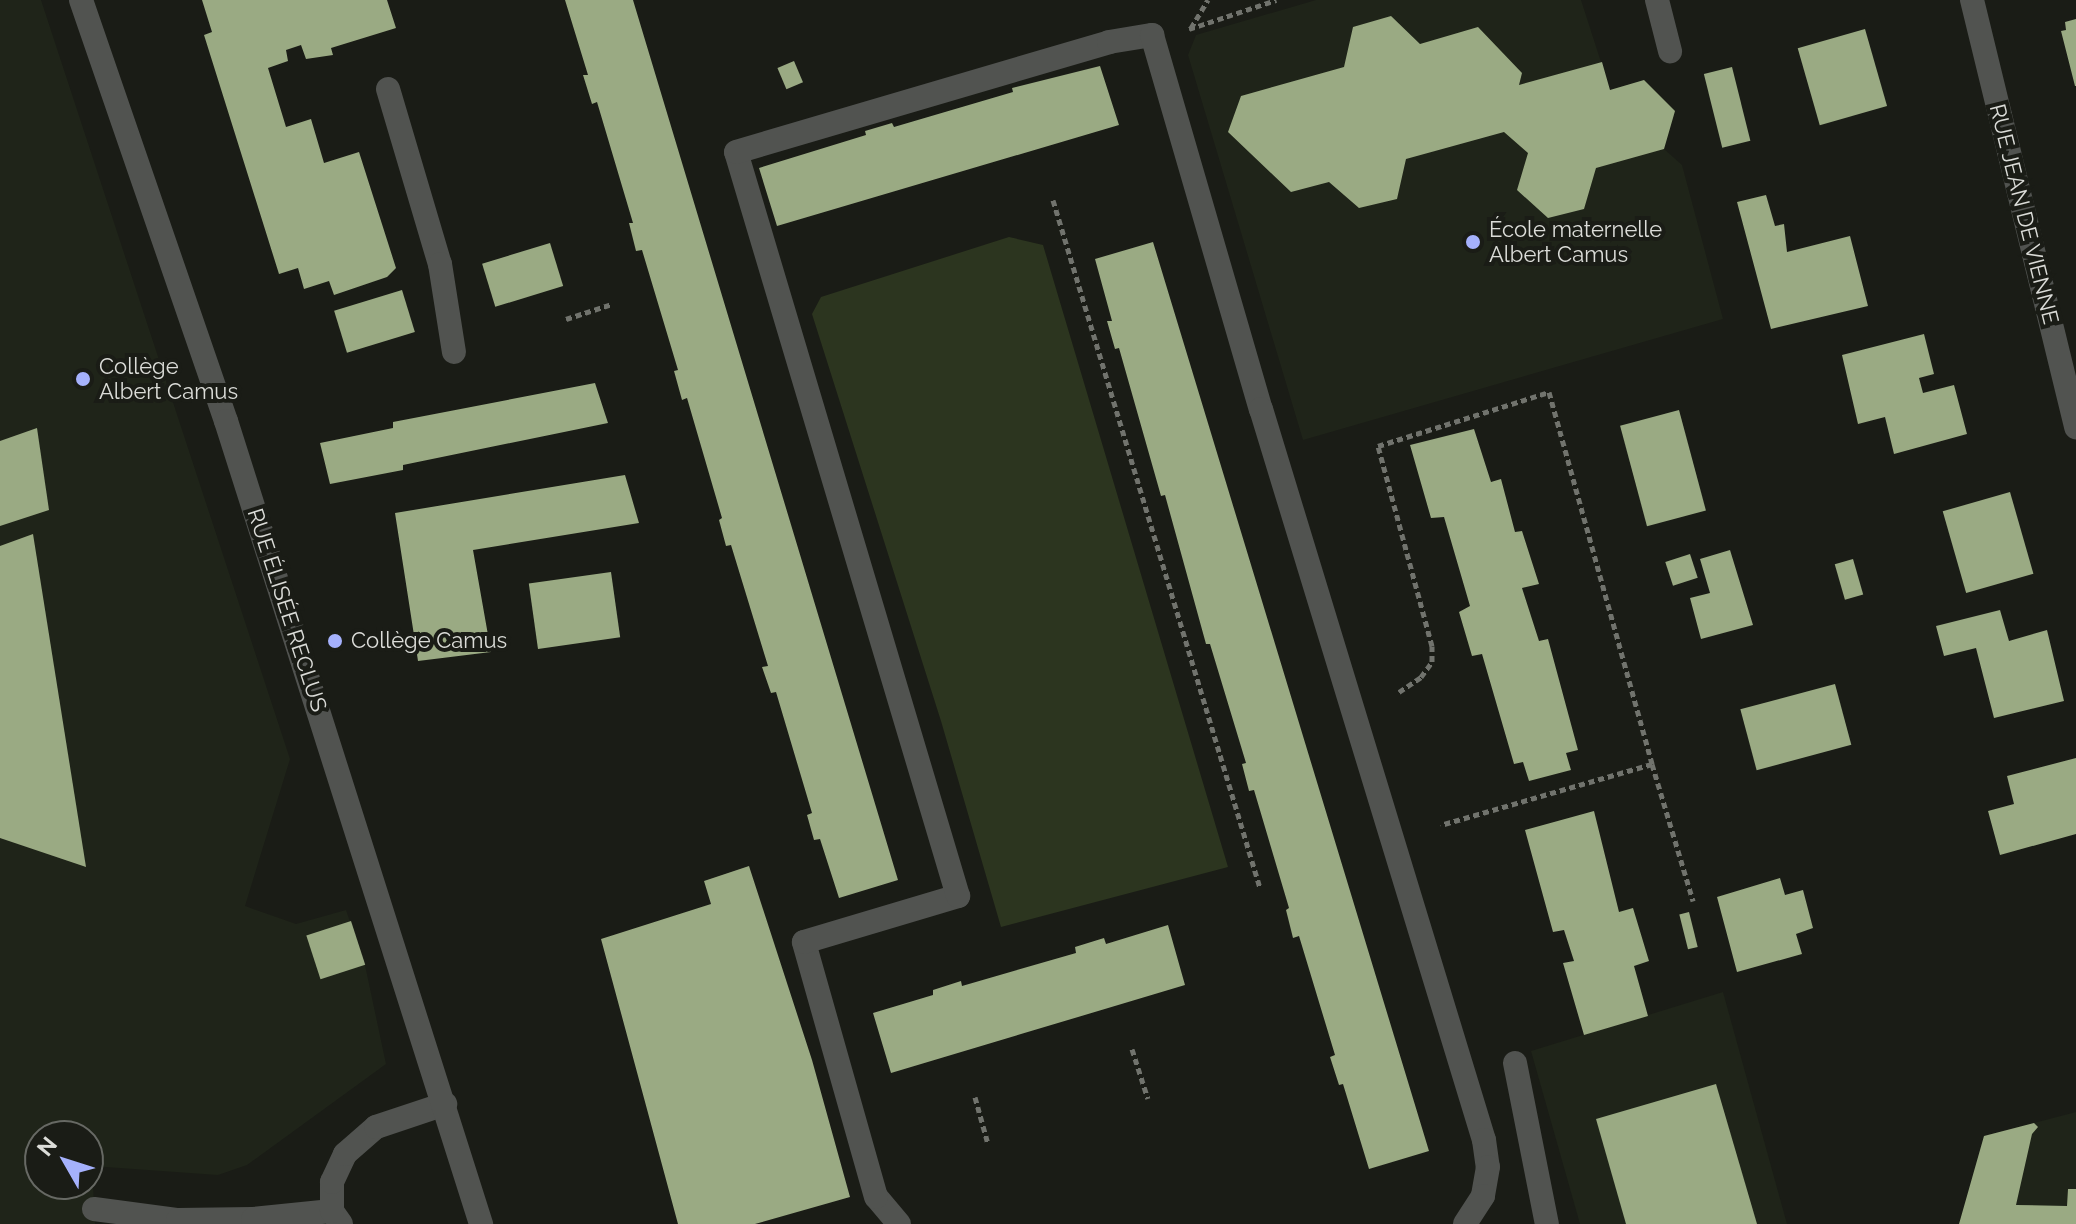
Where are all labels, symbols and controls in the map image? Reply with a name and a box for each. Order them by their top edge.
street label: RUE JEAN DE VIENNE [1984,101,2064,327]
place label: École maternelle Albert Camus [1489,216,1662,268]
marker: École maternelle Albert Camus [1464,233,1482,251]
place label: Collège Albert Camus [99,353,238,404]
marker: Collège Albert Camus [74,370,92,388]
street label: RUE ÉLISÉE RECLUS [242,505,332,715]
place label: Collège Camus [351,628,507,654]
marker: Collège Camus [326,632,344,650]
north arrow [24,1120,104,1200]
text: N [32,1131,62,1161]

